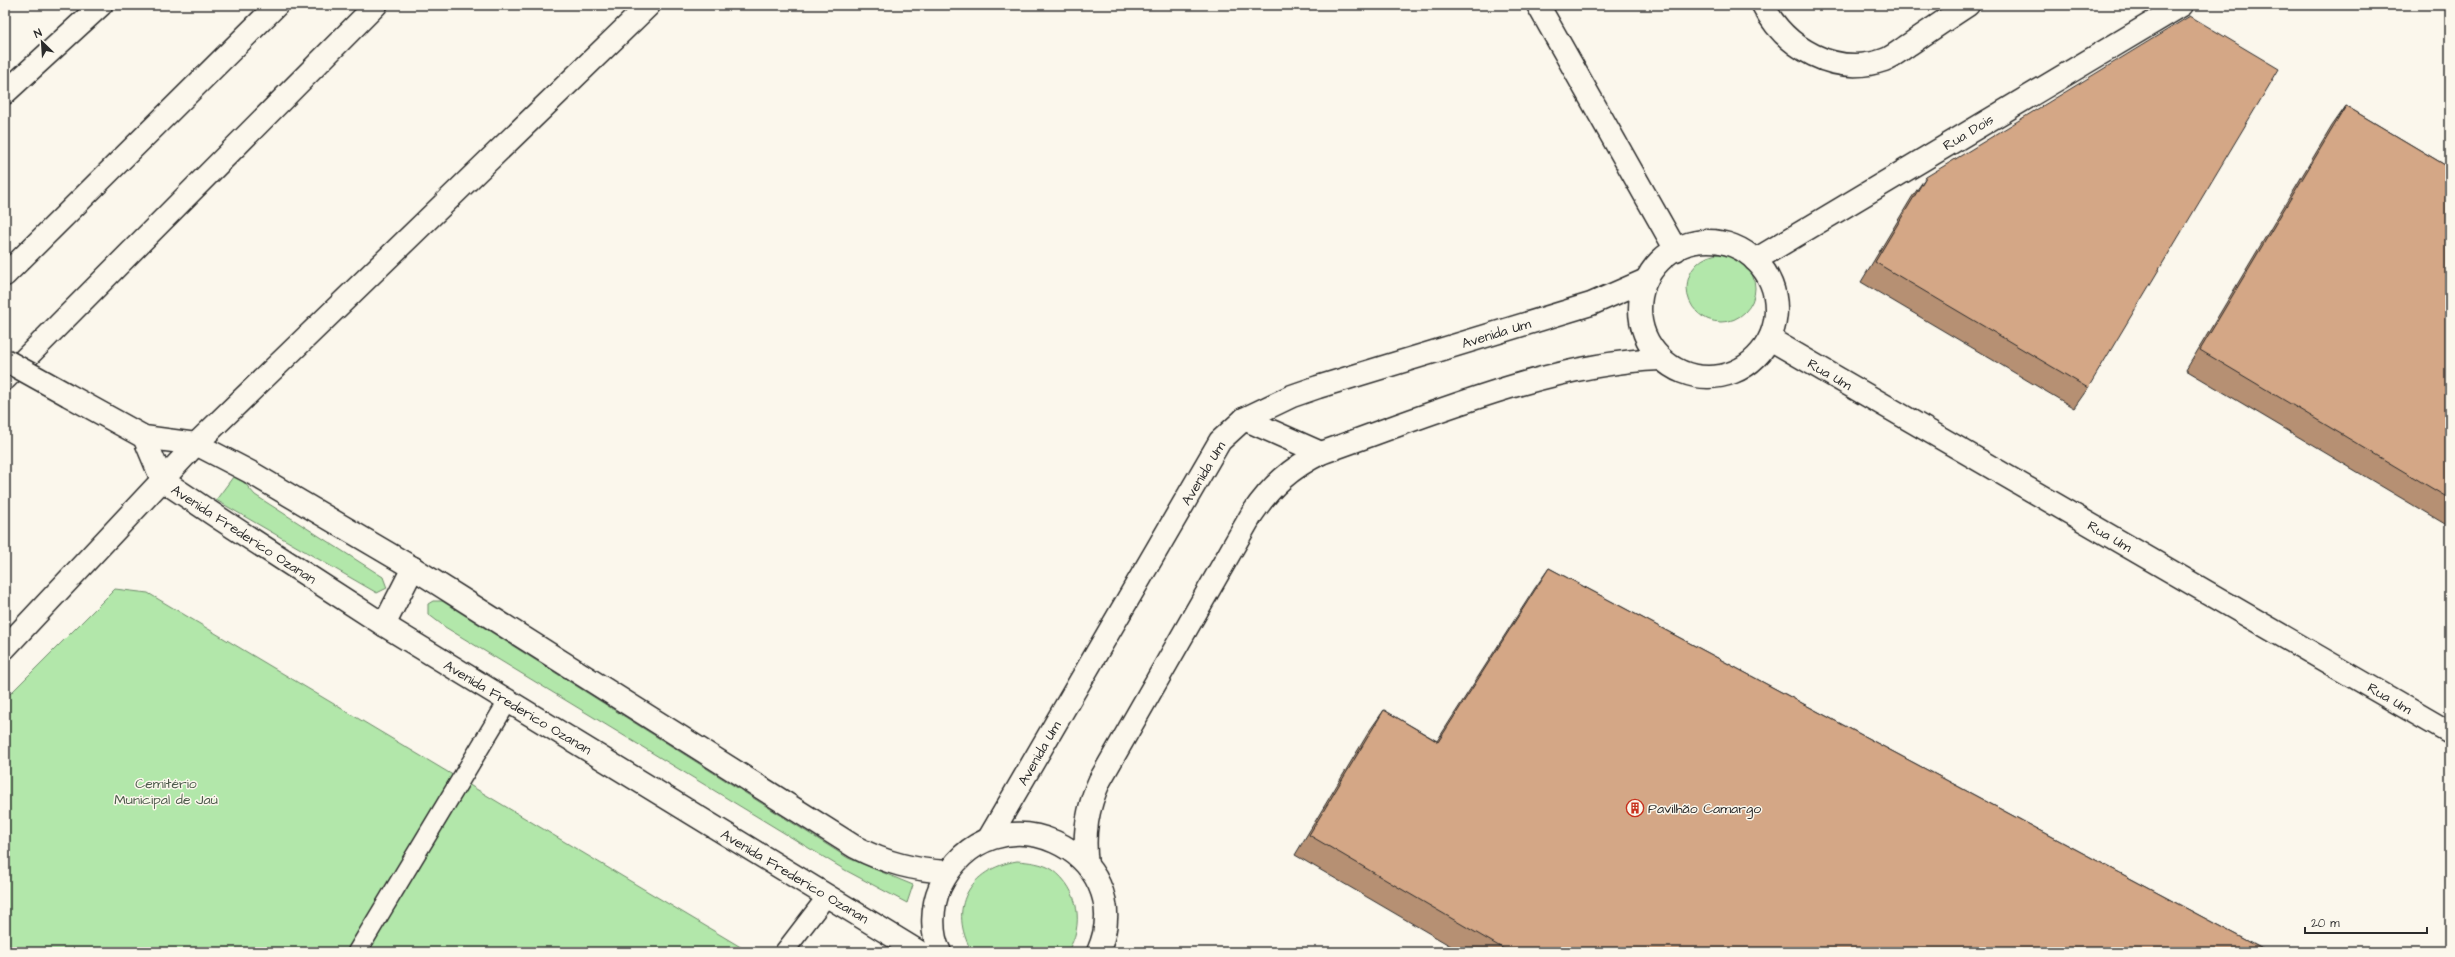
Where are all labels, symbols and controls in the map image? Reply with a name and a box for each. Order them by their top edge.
north arrow [22,22,62,62]
text: N [32,25,44,42]
street label: Rua Dois [1939,110,1998,156]
street label: Avenida Um [1459,314,1534,354]
street label: Rua Um [1803,354,1856,396]
street label: Avenida Um [1177,438,1231,509]
street label: Avenida Frederico Ozanan [167,480,320,589]
street label: Rua Um [2083,516,2136,558]
street label: Avenida Frederico Ozanan [440,656,595,760]
street label: Rua Um [2363,678,2416,720]
street label: Avenida Um [1013,717,1066,790]
park label: Cemitério Municipal de Jaú [114,774,218,810]
building icon: Pavilhão Camargo [1625,798,1645,818]
place label: Pavilhão Camargo [1648,799,1761,819]
street label: Avenida Frederico Ozanan [717,825,872,929]
scale bar [2305,909,2427,935]
text: 20 m [2311,915,2340,932]

